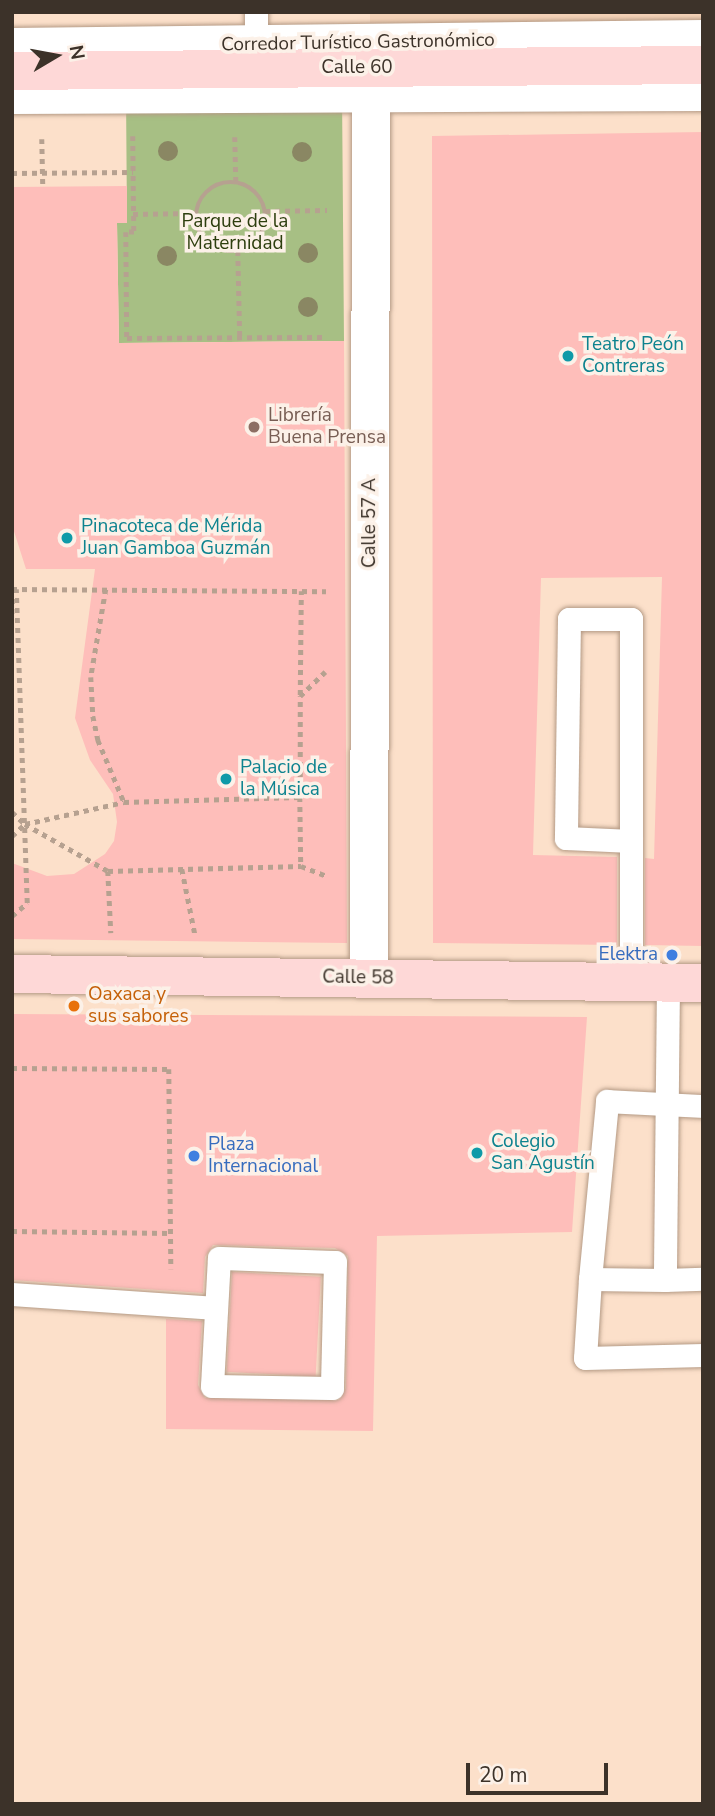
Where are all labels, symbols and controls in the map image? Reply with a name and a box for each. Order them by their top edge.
north arrow [21,21,91,91]
street label: Corredor Turístico Gastronómico [221,29,495,57]
text: N [63,43,91,62]
street label: Calle 60 [321,57,393,79]
park label: Parque de la Maternidad [182,211,288,255]
place label: Teatro Peón Contreras [582,334,684,378]
marker: Teatro Peón Contreras [560,348,576,364]
place label: Librería Buena Prensa [268,405,386,449]
marker: Librería Buena Prensa [246,419,262,435]
street label: Calle 57 A [359,478,381,568]
place label: Pinacoteca de Mérida Juan Gamboa Guzmán [81,516,271,560]
marker: Pinacoteca de Mérida Juan Gamboa Guzmán [59,530,75,546]
place label: Palacio de la Música [240,757,327,801]
marker: Palacio de la Música [218,771,234,787]
place label: Elektra [599,944,658,966]
marker: Elektra [664,947,680,963]
street label: Calle 58 [322,966,394,990]
place label: Oaxaca y sus sabores [88,984,189,1028]
marker: Oaxaca y sus sabores [66,998,82,1014]
place label: Colegio San Agustín [491,1131,595,1175]
place label: Plaza Internacional [208,1134,318,1178]
marker: Colegio San Agustín [469,1145,485,1161]
marker: Plaza Internacional [186,1148,202,1164]
scale bar [470,1750,612,1794]
text: 20 m [479,1761,528,1789]

